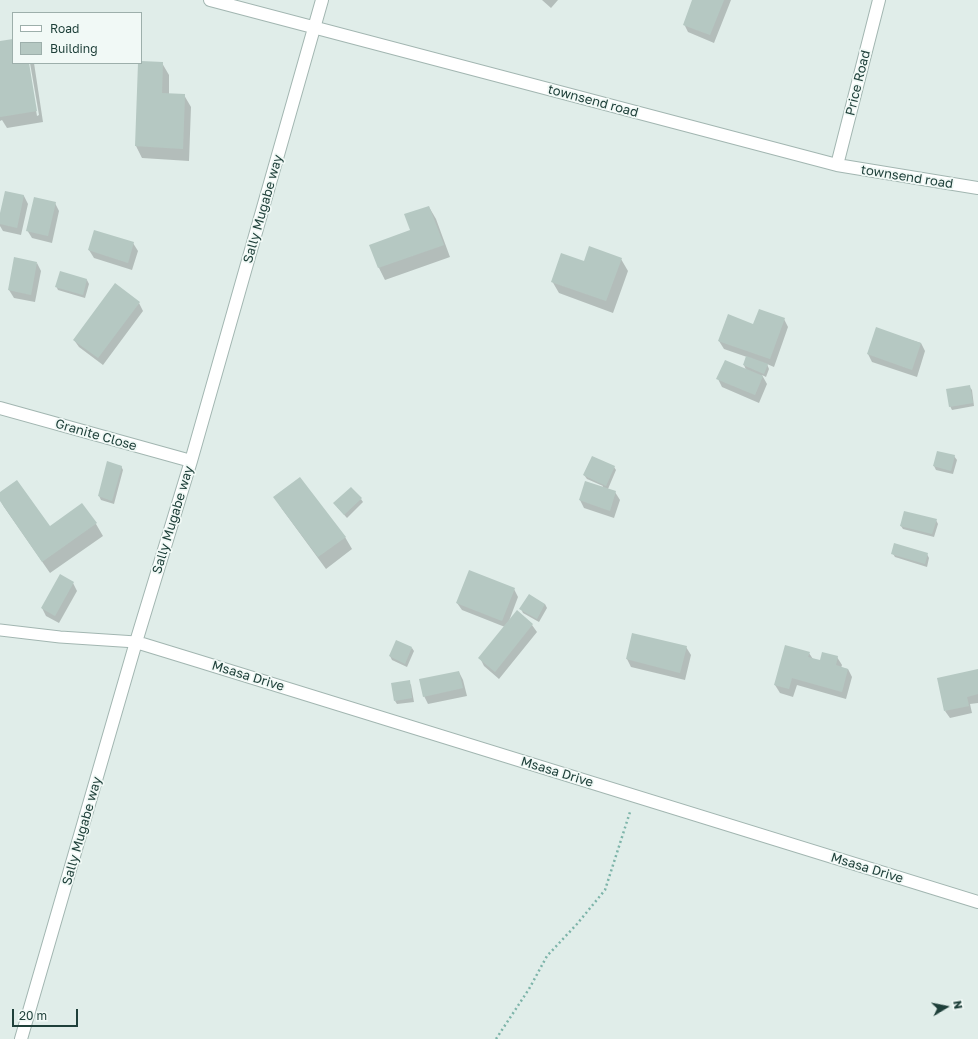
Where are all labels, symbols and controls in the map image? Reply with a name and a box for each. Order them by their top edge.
legend [12,12,142,64]
text: Road [50,21,79,36]
text: Building [50,41,98,56]
street label: Price Road [842,49,874,117]
street label: townsend road [546,81,640,121]
street label: Sally Mugabe way [240,153,286,265]
street label: townsend road [860,162,954,192]
street label: Granite Close [53,416,139,454]
street label: Sally Mugabe way [149,464,197,576]
street label: Msasa Drive [210,658,286,694]
street label: Msasa Drive [519,754,595,790]
street label: Sally Mugabe way [59,775,105,887]
street label: Msasa Drive [829,850,905,886]
north arrow [926,987,966,1027]
text: N [951,1000,965,1010]
scale bar [14,1001,80,1027]
text: 20 m [19,1008,47,1023]

